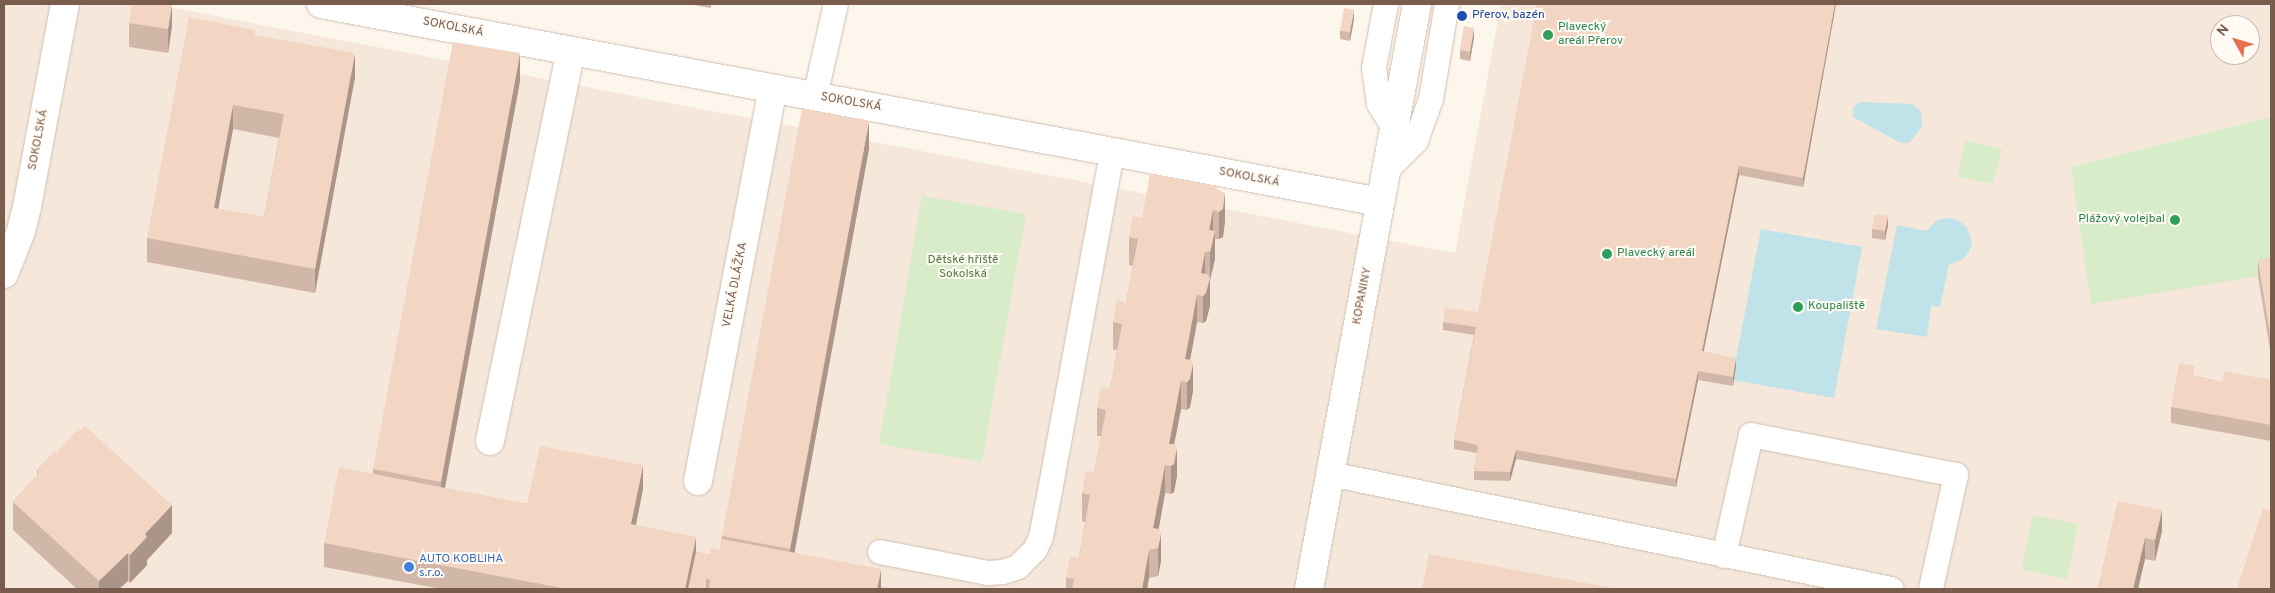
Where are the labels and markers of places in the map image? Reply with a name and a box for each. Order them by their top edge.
place label: Přerov, bazén [1472,9,1545,23]
marker: Přerov, bazén [1456,10,1468,22]
place label: Plavecký areál Přerov [1558,21,1623,49]
marker: Plavecký areál Přerov [1542,29,1554,41]
place label: Plážový volejbal [2078,213,2165,227]
marker: Plážový volejbal [2169,214,2181,226]
place label: Plavecký areál [1617,247,1695,261]
marker: Plavecký areál [1601,248,1613,260]
place label: Koupaliště [1808,300,1865,314]
marker: Koupaliště [1792,301,1804,313]
place label: AUTO KOBLIHA s.r.o. [419,553,503,581]
marker: AUTO KOBLIHA s.r.o. [403,561,415,573]

